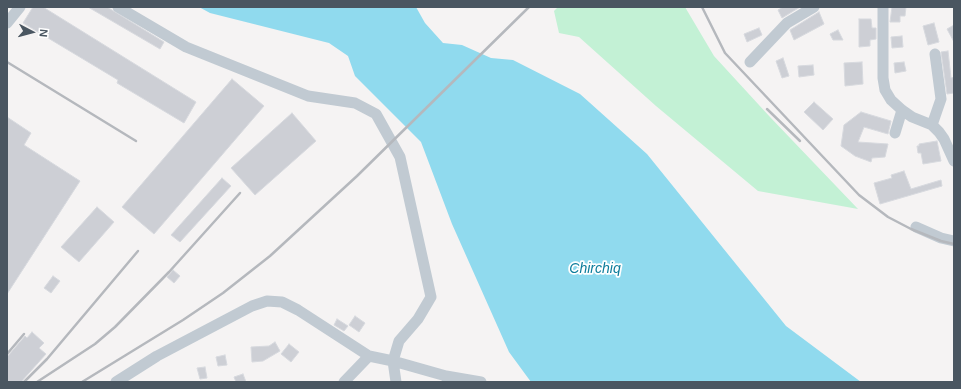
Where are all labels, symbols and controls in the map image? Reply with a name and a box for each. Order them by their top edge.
north arrow [12,12,52,52]
text: N [38,29,50,38]
water label: Chirchiq [569,261,621,277]

